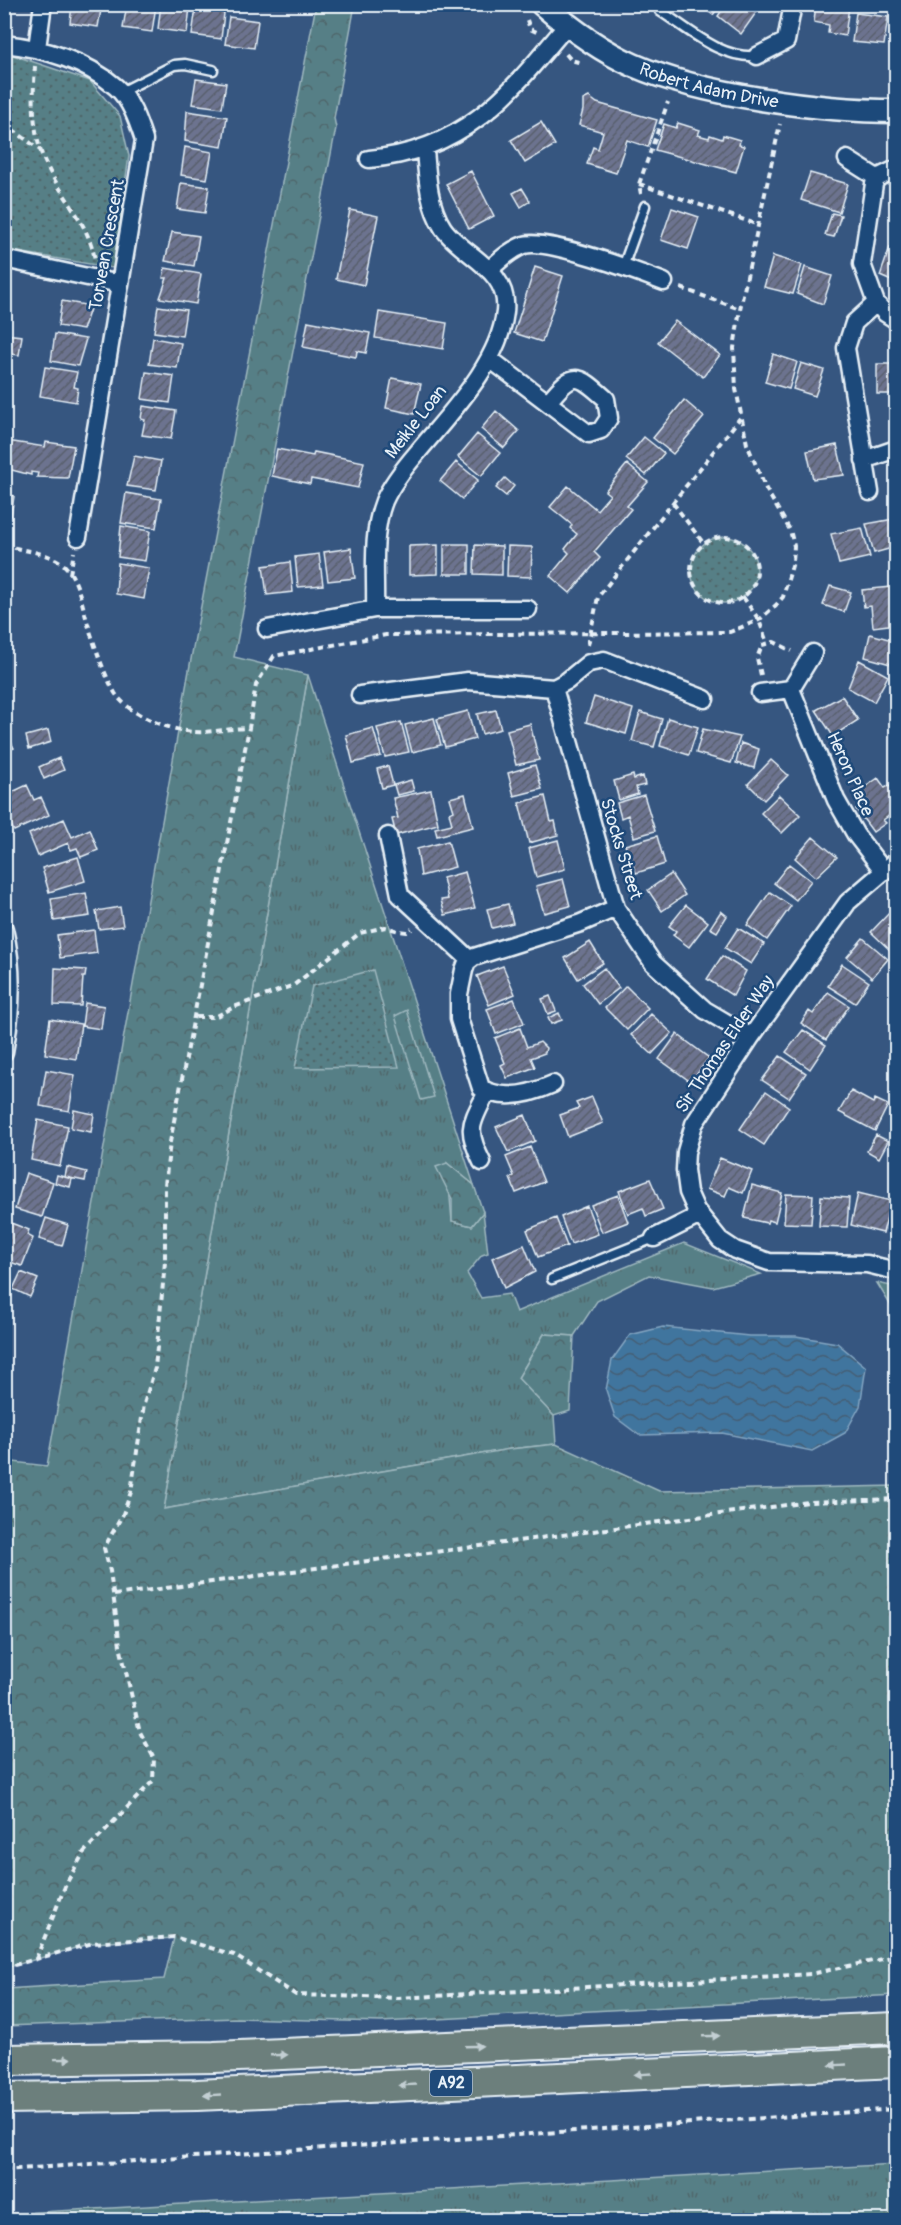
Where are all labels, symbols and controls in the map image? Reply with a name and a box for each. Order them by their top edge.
street label: Robert Adam Drive [636,57,780,113]
street label: Torvean Crescent [84,177,130,313]
street label: Meikle Loan [380,380,452,464]
street label: Heron Place [821,728,879,820]
street label: Stocks Street [595,796,648,903]
street label: Sir Thomas Elder Way [670,971,780,1117]
one-way arrow [701,2032,720,2041]
one-way arrow [464,2042,483,2051]
one-way arrow [269,2050,288,2059]
one-way arrow [53,2054,72,2064]
one-way arrow [829,2060,848,2069]
one-way arrow [634,2069,653,2078]
road number: A92 [430,2070,472,2096]
one-way arrow [397,2081,416,2090]
one-way arrow [202,2090,221,2099]

